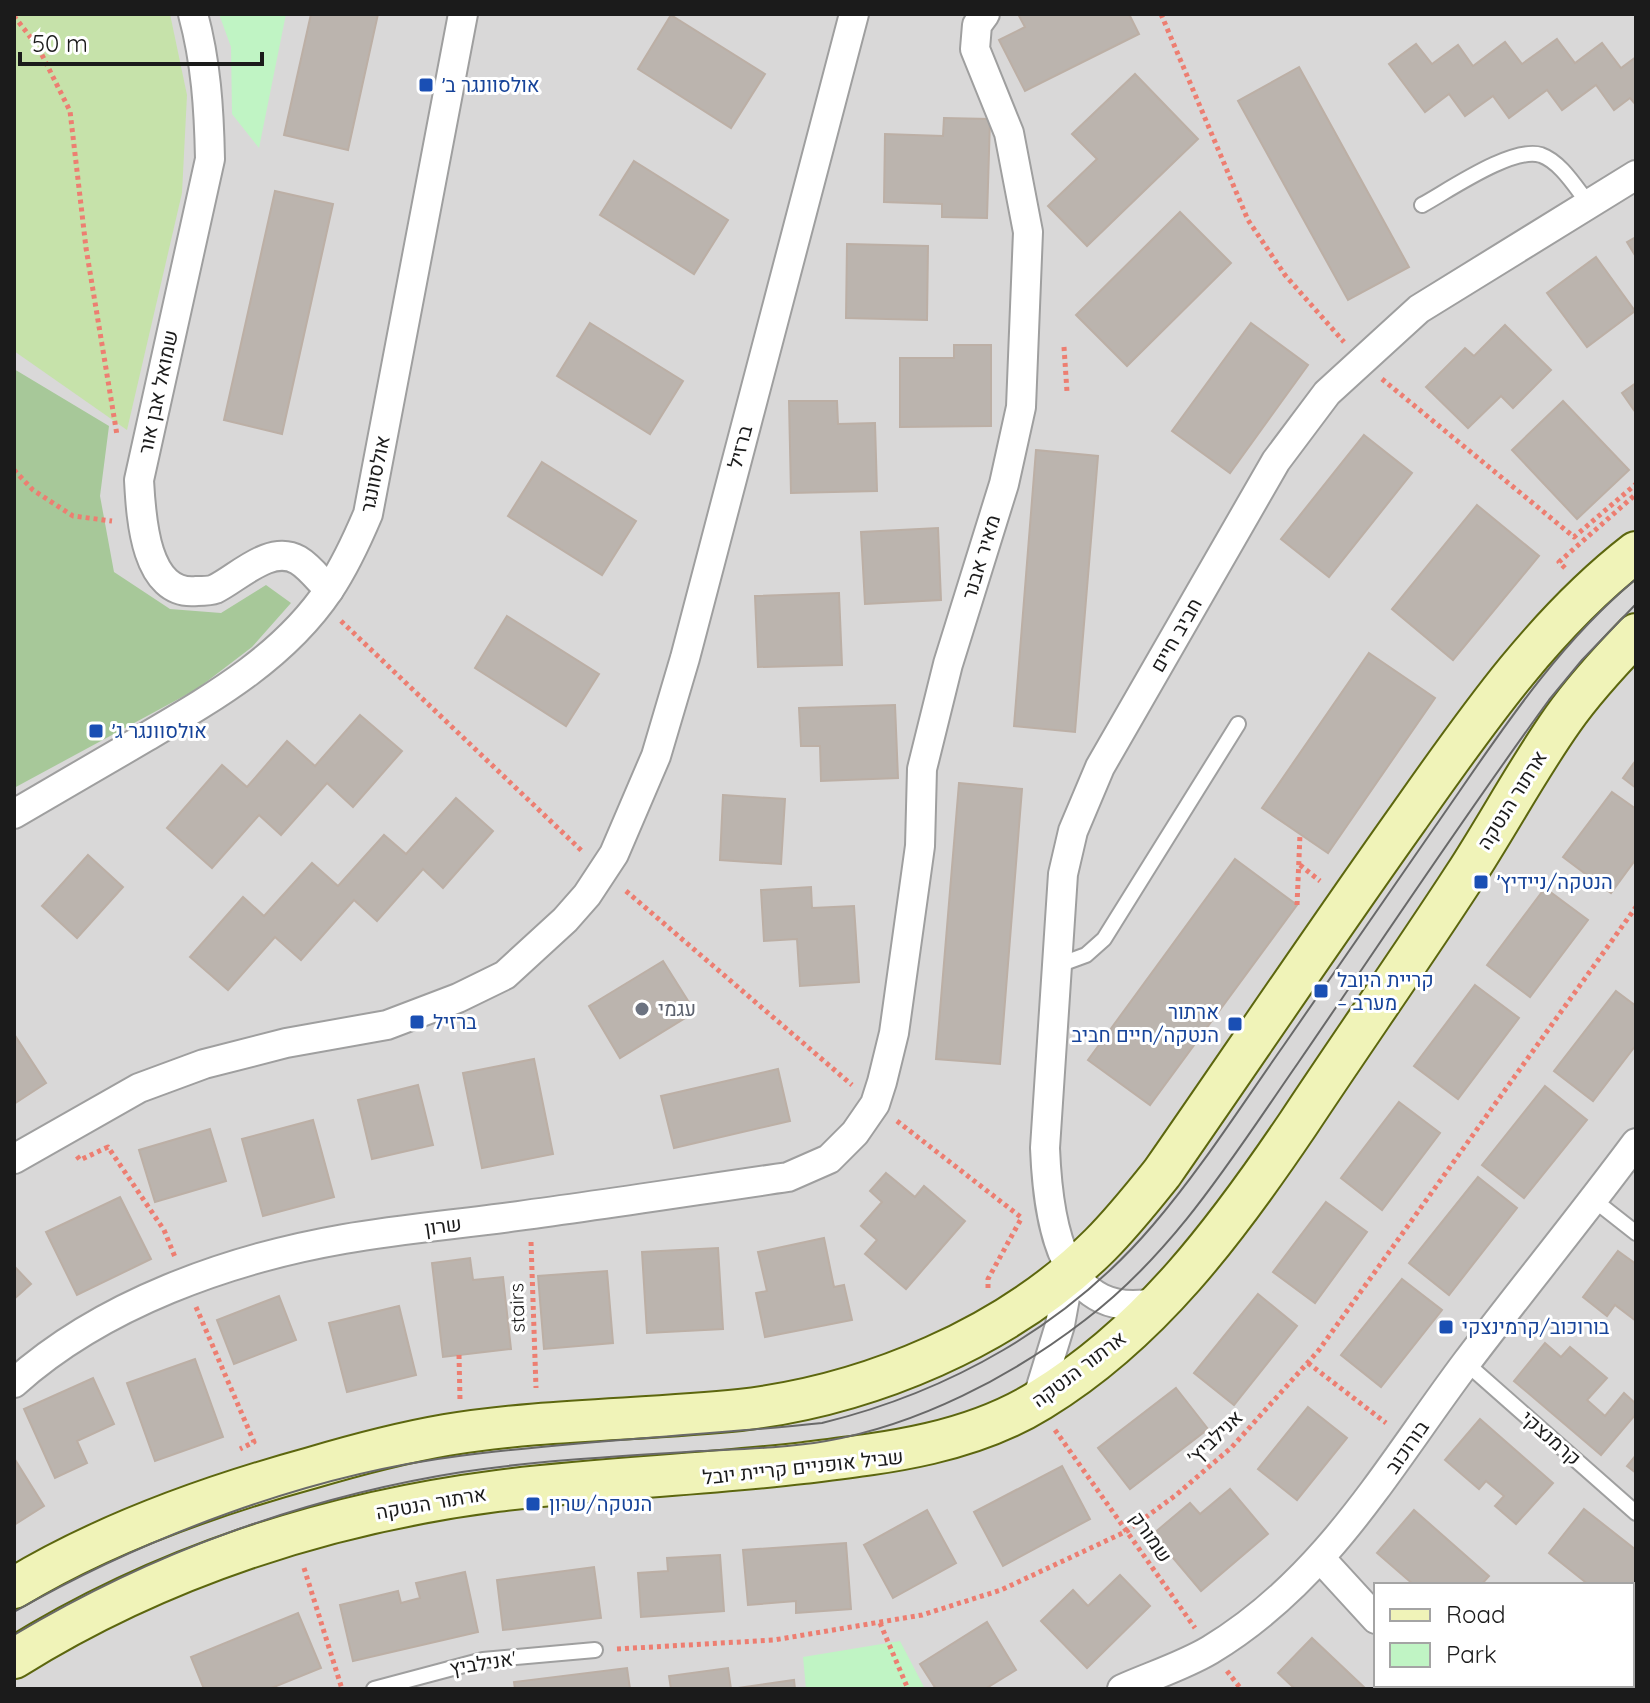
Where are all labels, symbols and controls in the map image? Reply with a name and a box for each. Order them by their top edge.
scale bar [20,16,262,66]
text: 50 m [32,28,88,58]
place label: אולסוונגר ב׳ [442,72,540,97]
marker: אולסוונגר ב׳ [417,76,435,94]
street label: שמואל אבן אור [132,328,183,456]
street label: ברזיל [722,422,757,471]
street label: אולסוונגר [354,433,395,515]
street label: מאיר אבנר [956,511,1005,602]
street label: חביב חיים [1144,593,1207,676]
place label: אולסוונגר ג׳ [112,718,207,743]
marker: אולסוונגר ג׳ [87,722,105,740]
street label: ארתור הנטקה [1471,746,1552,854]
place label: הנטקה/ניידיץ׳ [1497,869,1613,894]
marker: הנטקה/ניידיץ׳ [1472,873,1490,891]
place label: קריית היובל – מערב [1337,967,1434,1015]
marker: קריית היובל – מערב [1312,982,1330,1000]
place label: עגמי [658,996,696,1021]
place label: ארתור הנטקה/חיים חביב [1071,999,1219,1047]
marker: עגמי [633,1000,651,1018]
place label: ברזיל [433,1009,477,1034]
marker: ברזיל [408,1013,426,1031]
marker: ארתור הנטקה/חיים חביב [1226,1015,1244,1033]
street label: שרון [423,1211,463,1240]
street label: stairs [503,1283,530,1333]
place label: בורוכוב/קרמינצקי [1462,1314,1610,1339]
marker: בורוכוב/קרמינצקי [1437,1318,1455,1336]
street label: ארתור הנטקה [1027,1325,1131,1412]
street label: אנילביץ׳ [1182,1404,1247,1469]
street label: קרמנצקי [1516,1405,1587,1471]
street label: בורוכוב [1379,1415,1434,1478]
street label: שביל אופניים קריית יובל [701,1444,905,1489]
street label: ארתור הנטקה [374,1480,488,1525]
place label: הנטקה/שרון [549,1491,652,1516]
marker: הנטקה/שרון [524,1495,542,1513]
street label: שמורק [1125,1506,1178,1567]
legend [1374,1583,1634,1687]
text: Road [1446,1599,1506,1629]
text: Park [1446,1639,1497,1669]
street label: אנילביץ' [448,1645,518,1680]

